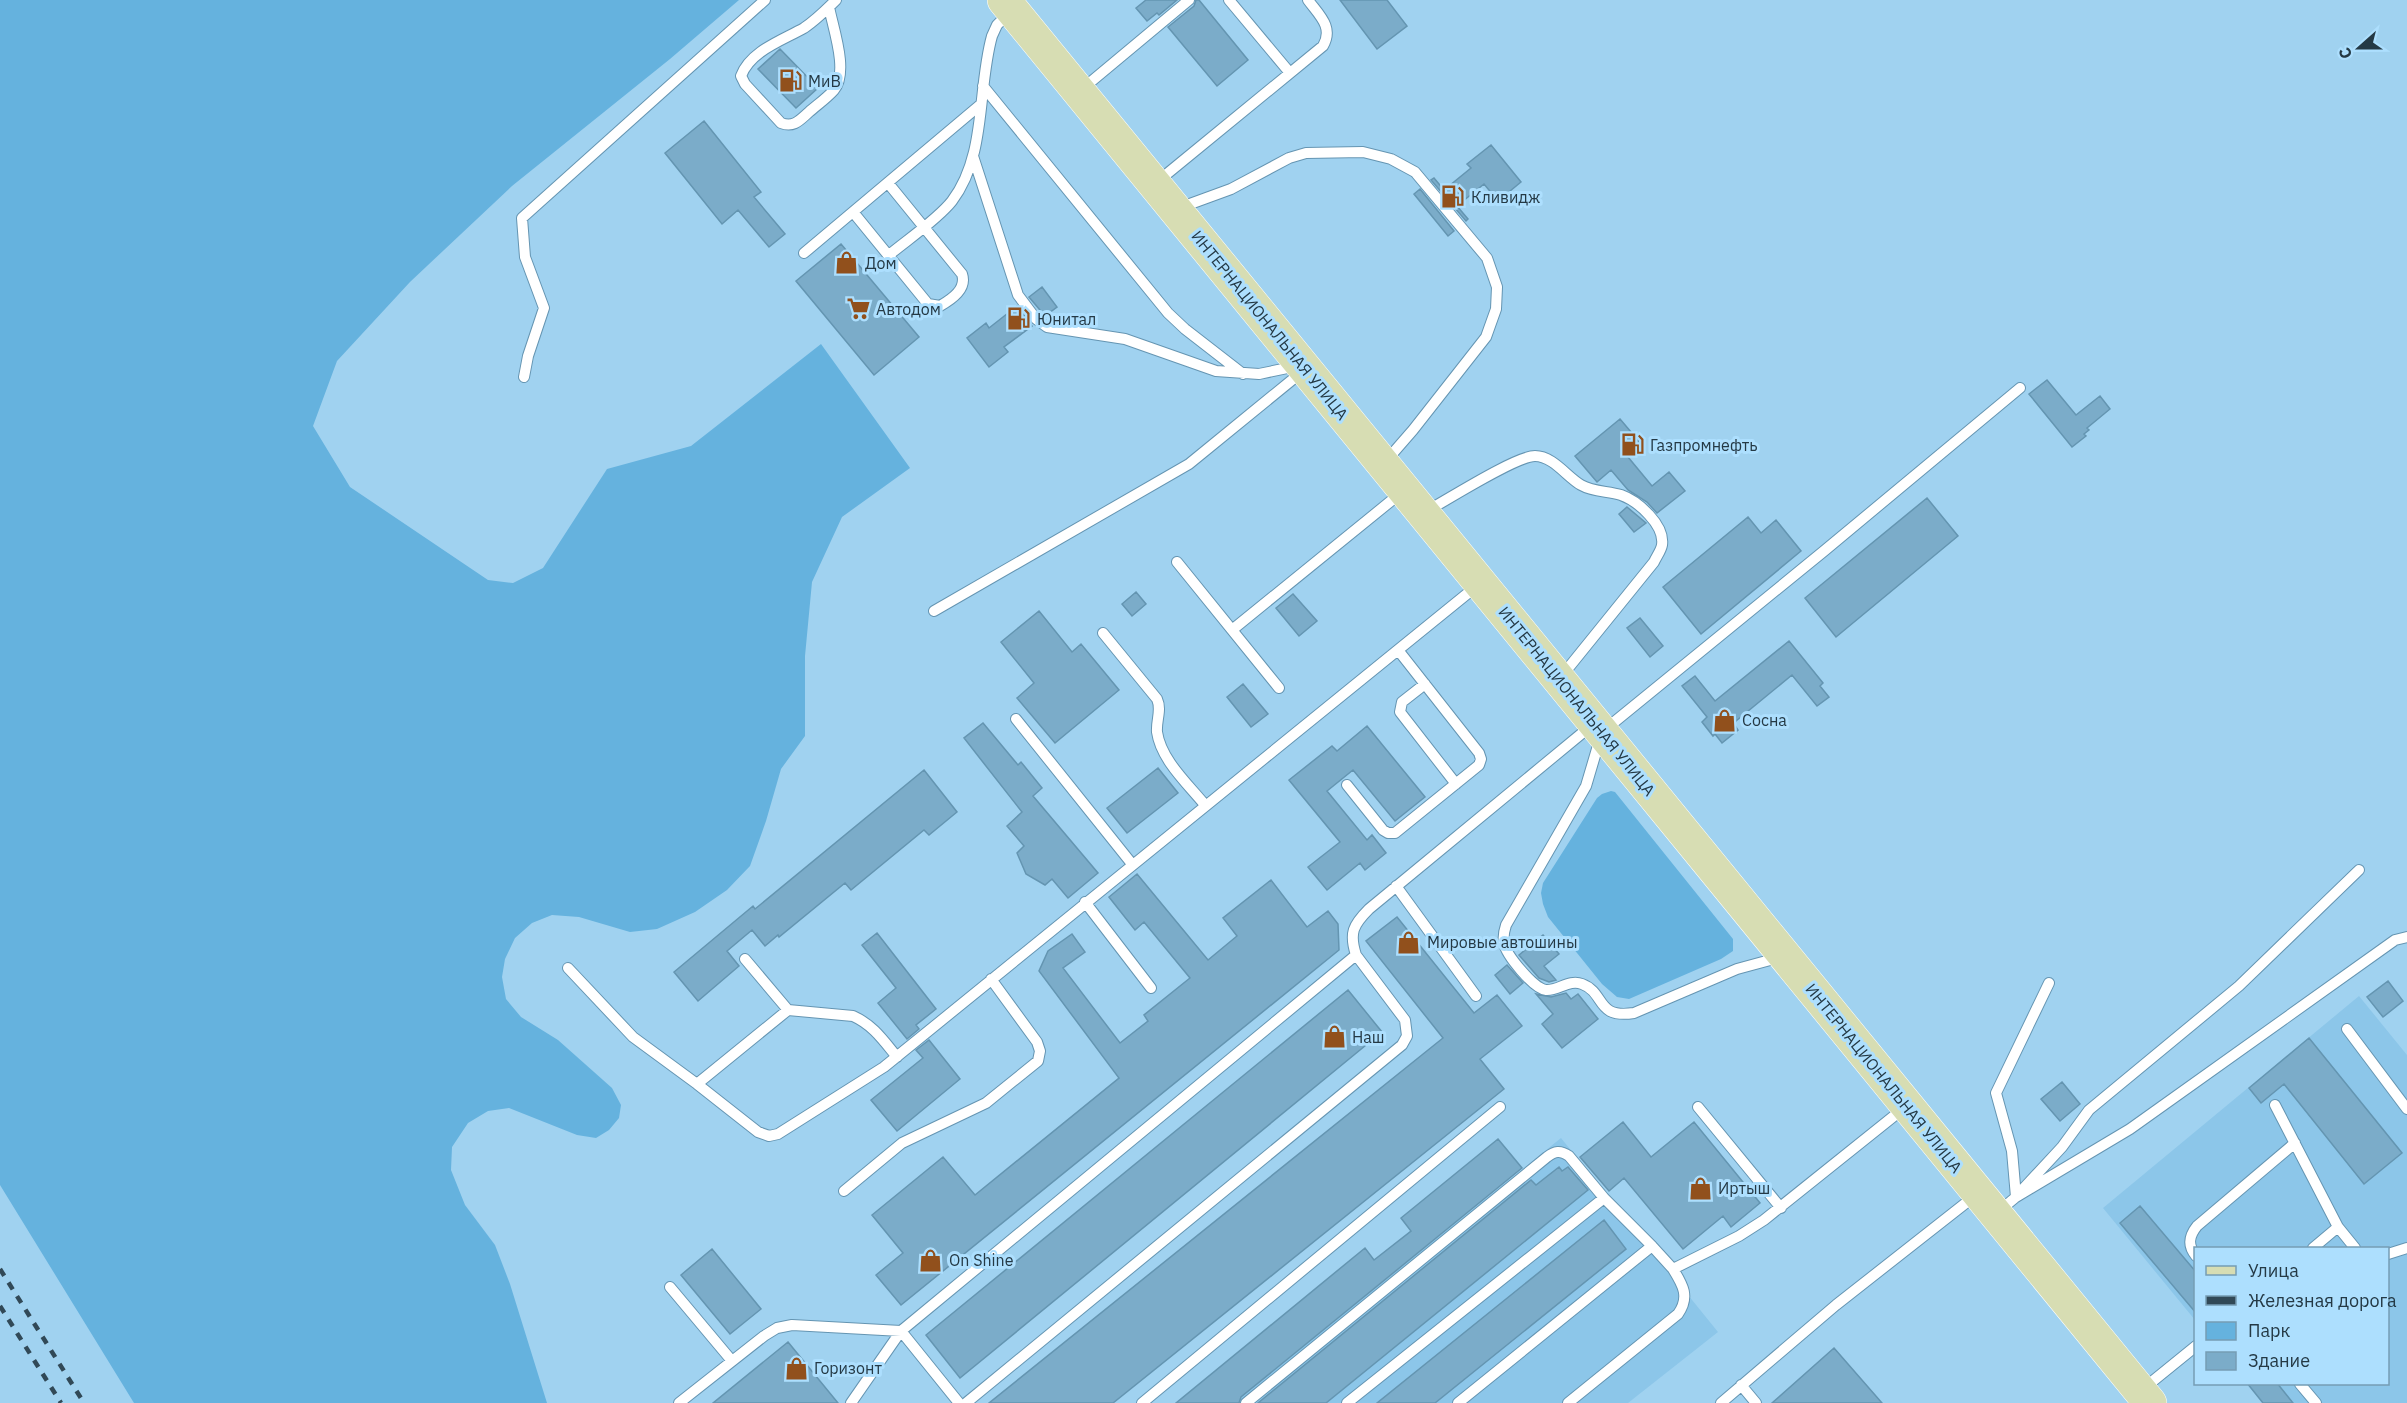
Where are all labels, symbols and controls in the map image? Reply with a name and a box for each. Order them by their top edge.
north arrow [2329,18,2389,78]
text: С [2334,45,2356,62]
fuel station icon: МиВ [777,68,803,94]
place label: МиВ [808,71,841,91]
fuel station icon: Кливидж [1440,184,1466,210]
place label: Кливидж [1471,187,1540,207]
street label: ИНТЕРНАЦИОНАЛЬНАЯ УЛИЦА [1187,226,1353,424]
shop icon: Дом [834,250,860,276]
place label: Дом [865,253,897,273]
supermarket icon: Автодом [845,296,871,322]
place label: Автодом [876,299,941,319]
fuel station icon: Юнитал [1006,306,1032,332]
place label: Юнитал [1037,309,1096,329]
fuel station icon: Газпромнефть [1619,432,1645,458]
place label: Газпромнефть [1650,435,1758,455]
street label: ИНТЕРНАЦИОНАЛЬНАЯ УЛИЦА [1494,602,1660,800]
shop icon: Сосна [1711,707,1737,733]
place label: Сосна [1742,710,1787,730]
shop icon: Мировые автошины [1396,929,1422,955]
place label: Мировые автошины [1427,932,1577,952]
street label: ИНТЕРНАЦИОНАЛЬНАЯ УЛИЦА [1801,979,1967,1177]
shop icon: Наш [1321,1024,1347,1050]
place label: Наш [1352,1027,1385,1047]
shop icon: Иртыш [1687,1175,1713,1201]
place label: Иртыш [1718,1178,1770,1198]
shop icon: On Shine [918,1247,944,1273]
legend [2194,1247,2389,1385]
place label: On Shine [949,1250,1014,1270]
text: Улица [2248,1259,2299,1282]
text: Железная дорога [2248,1289,2397,1312]
text: Парк [2248,1319,2291,1342]
text: Здание [2248,1349,2310,1372]
shop icon: Горизонт [783,1355,809,1381]
place label: Горизонт [814,1358,882,1378]

